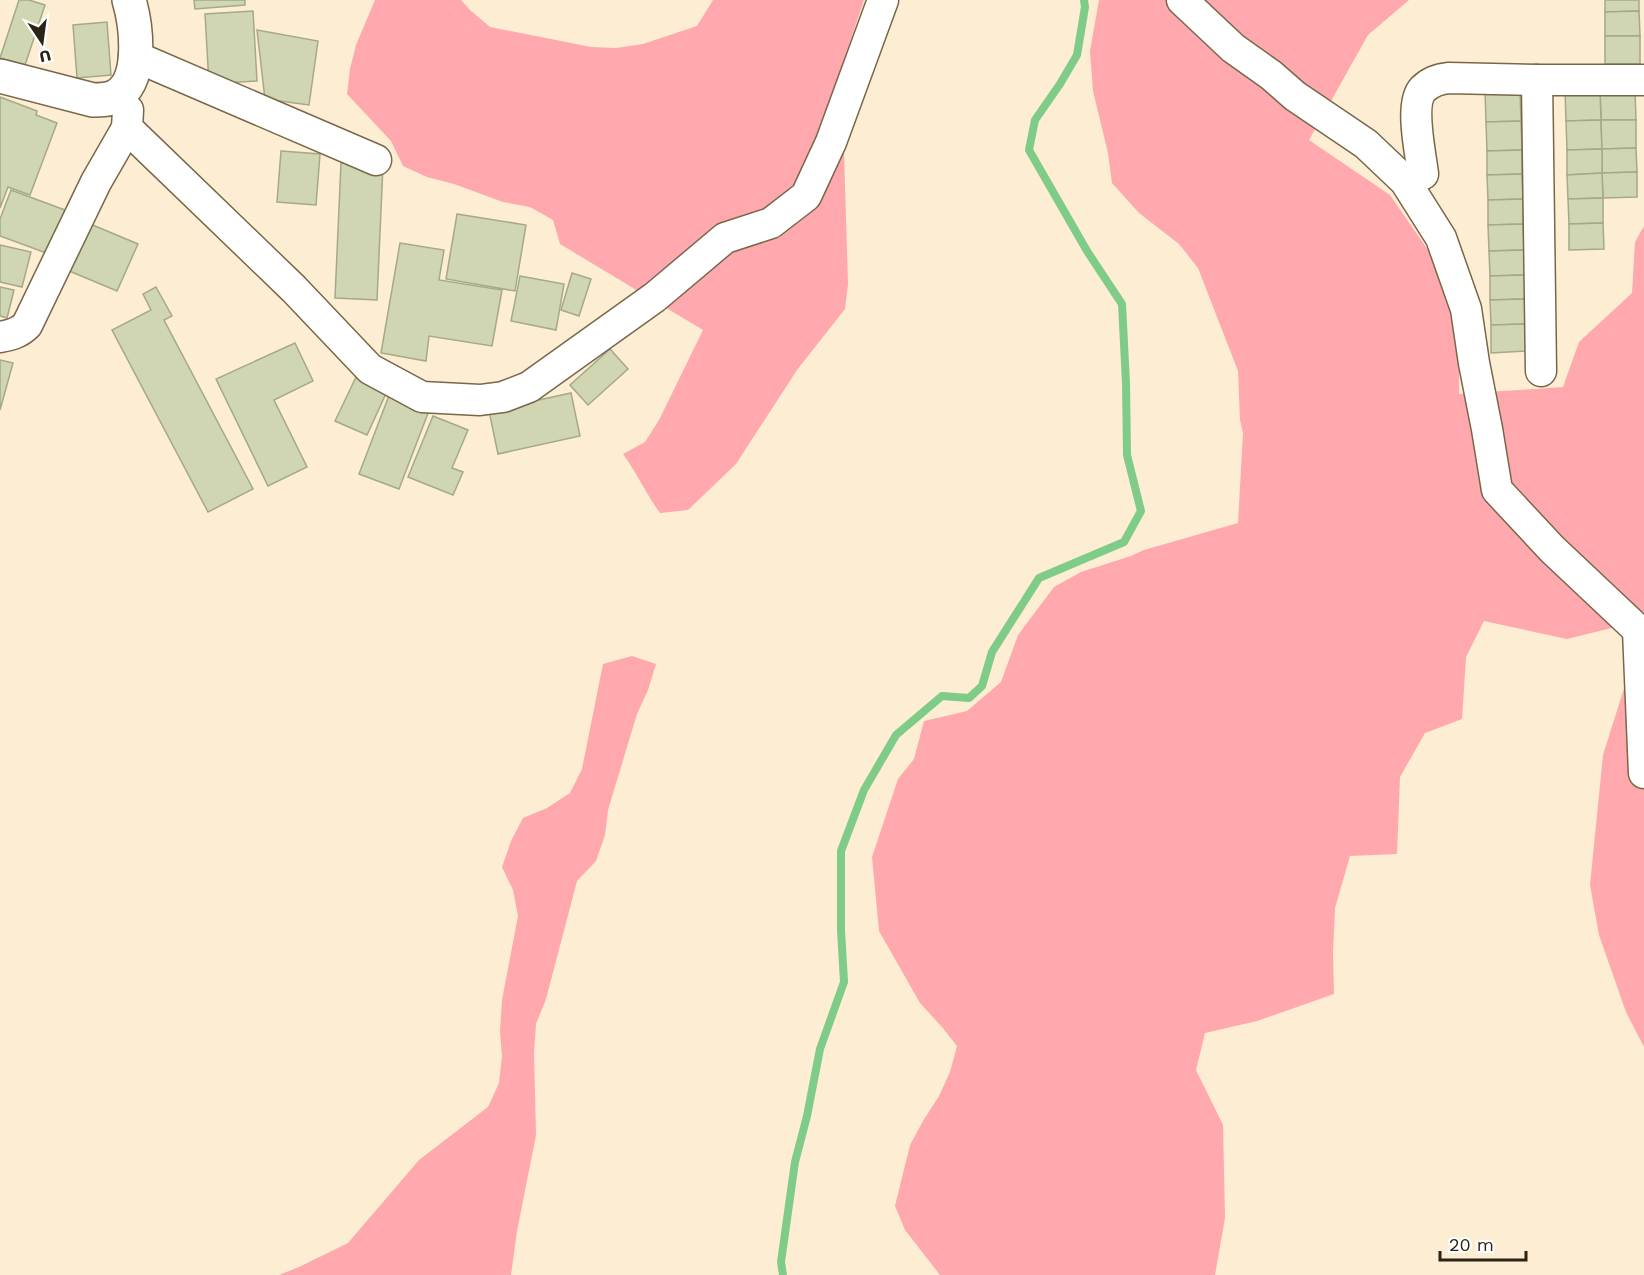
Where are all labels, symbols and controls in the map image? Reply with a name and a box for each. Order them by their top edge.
north arrow [12,12,72,72]
text: U [38,46,53,67]
scale bar [1440,1224,1526,1262]
text: 20 m [1449,1234,1494,1255]

